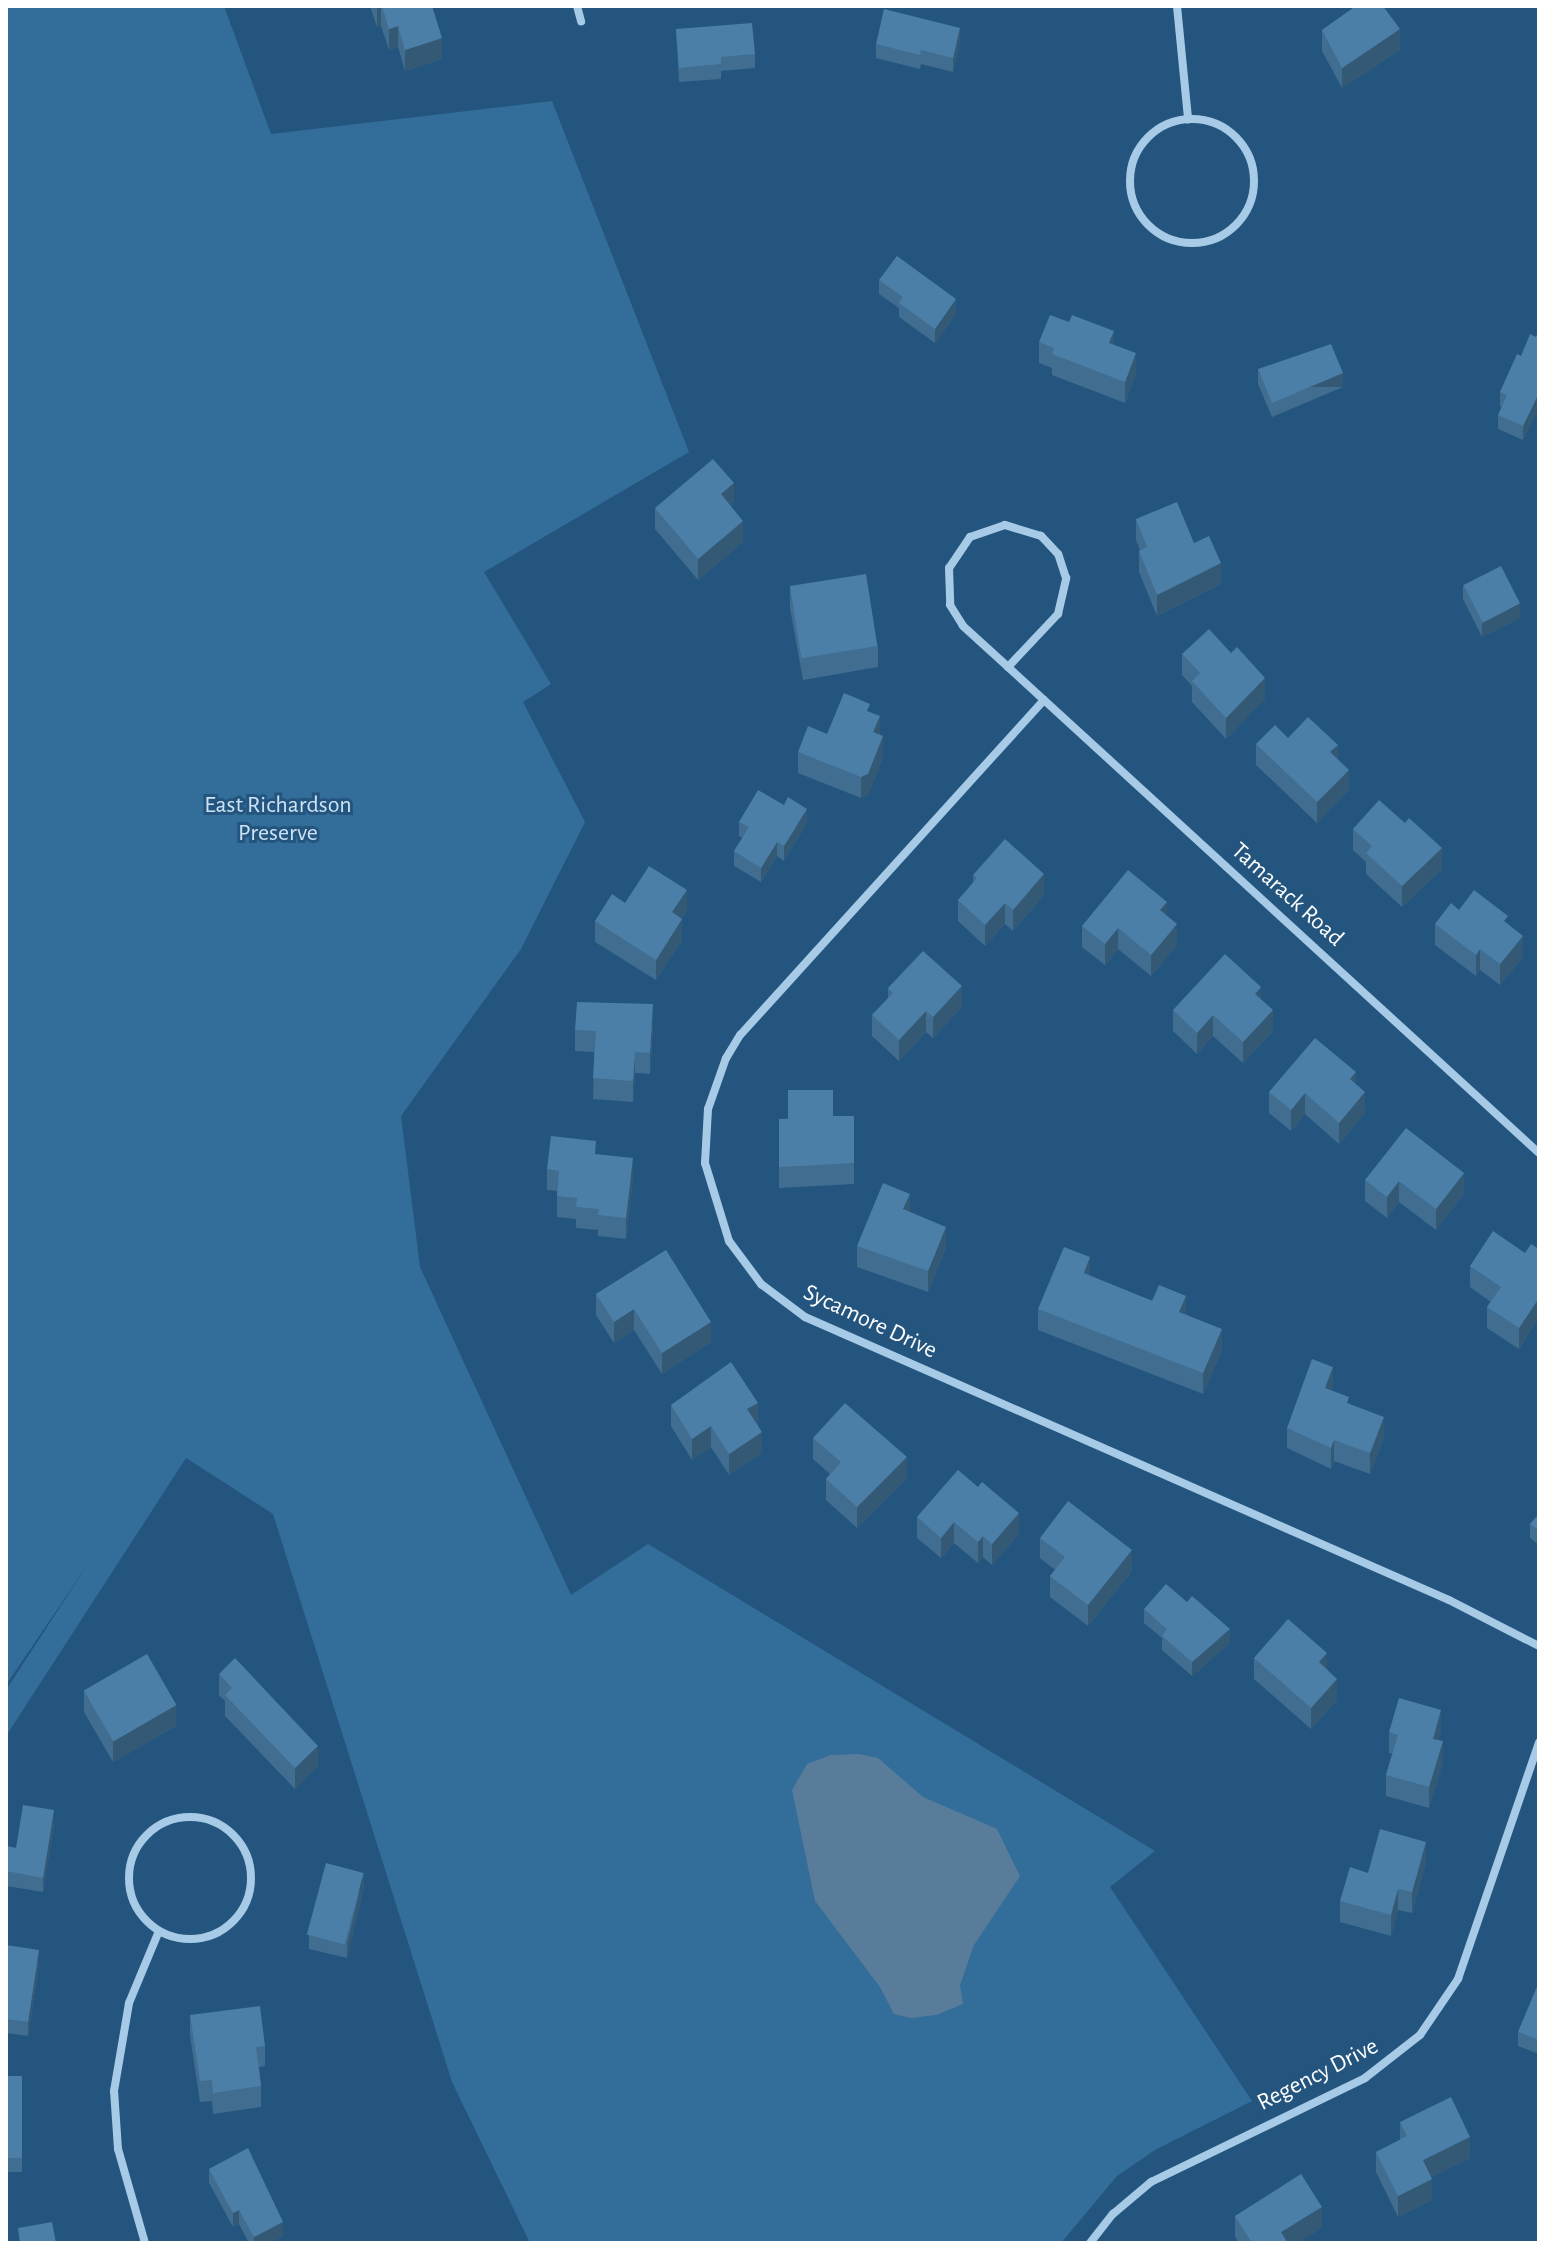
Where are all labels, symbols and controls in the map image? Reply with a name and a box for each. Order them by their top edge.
park label: East Richardson Preserve [204,792,352,848]
street label: Tamarack Road [1225,837,1349,953]
street label: Sycamore Drive [799,1279,941,1365]
street label: Regency Drive [1253,2032,1383,2118]

